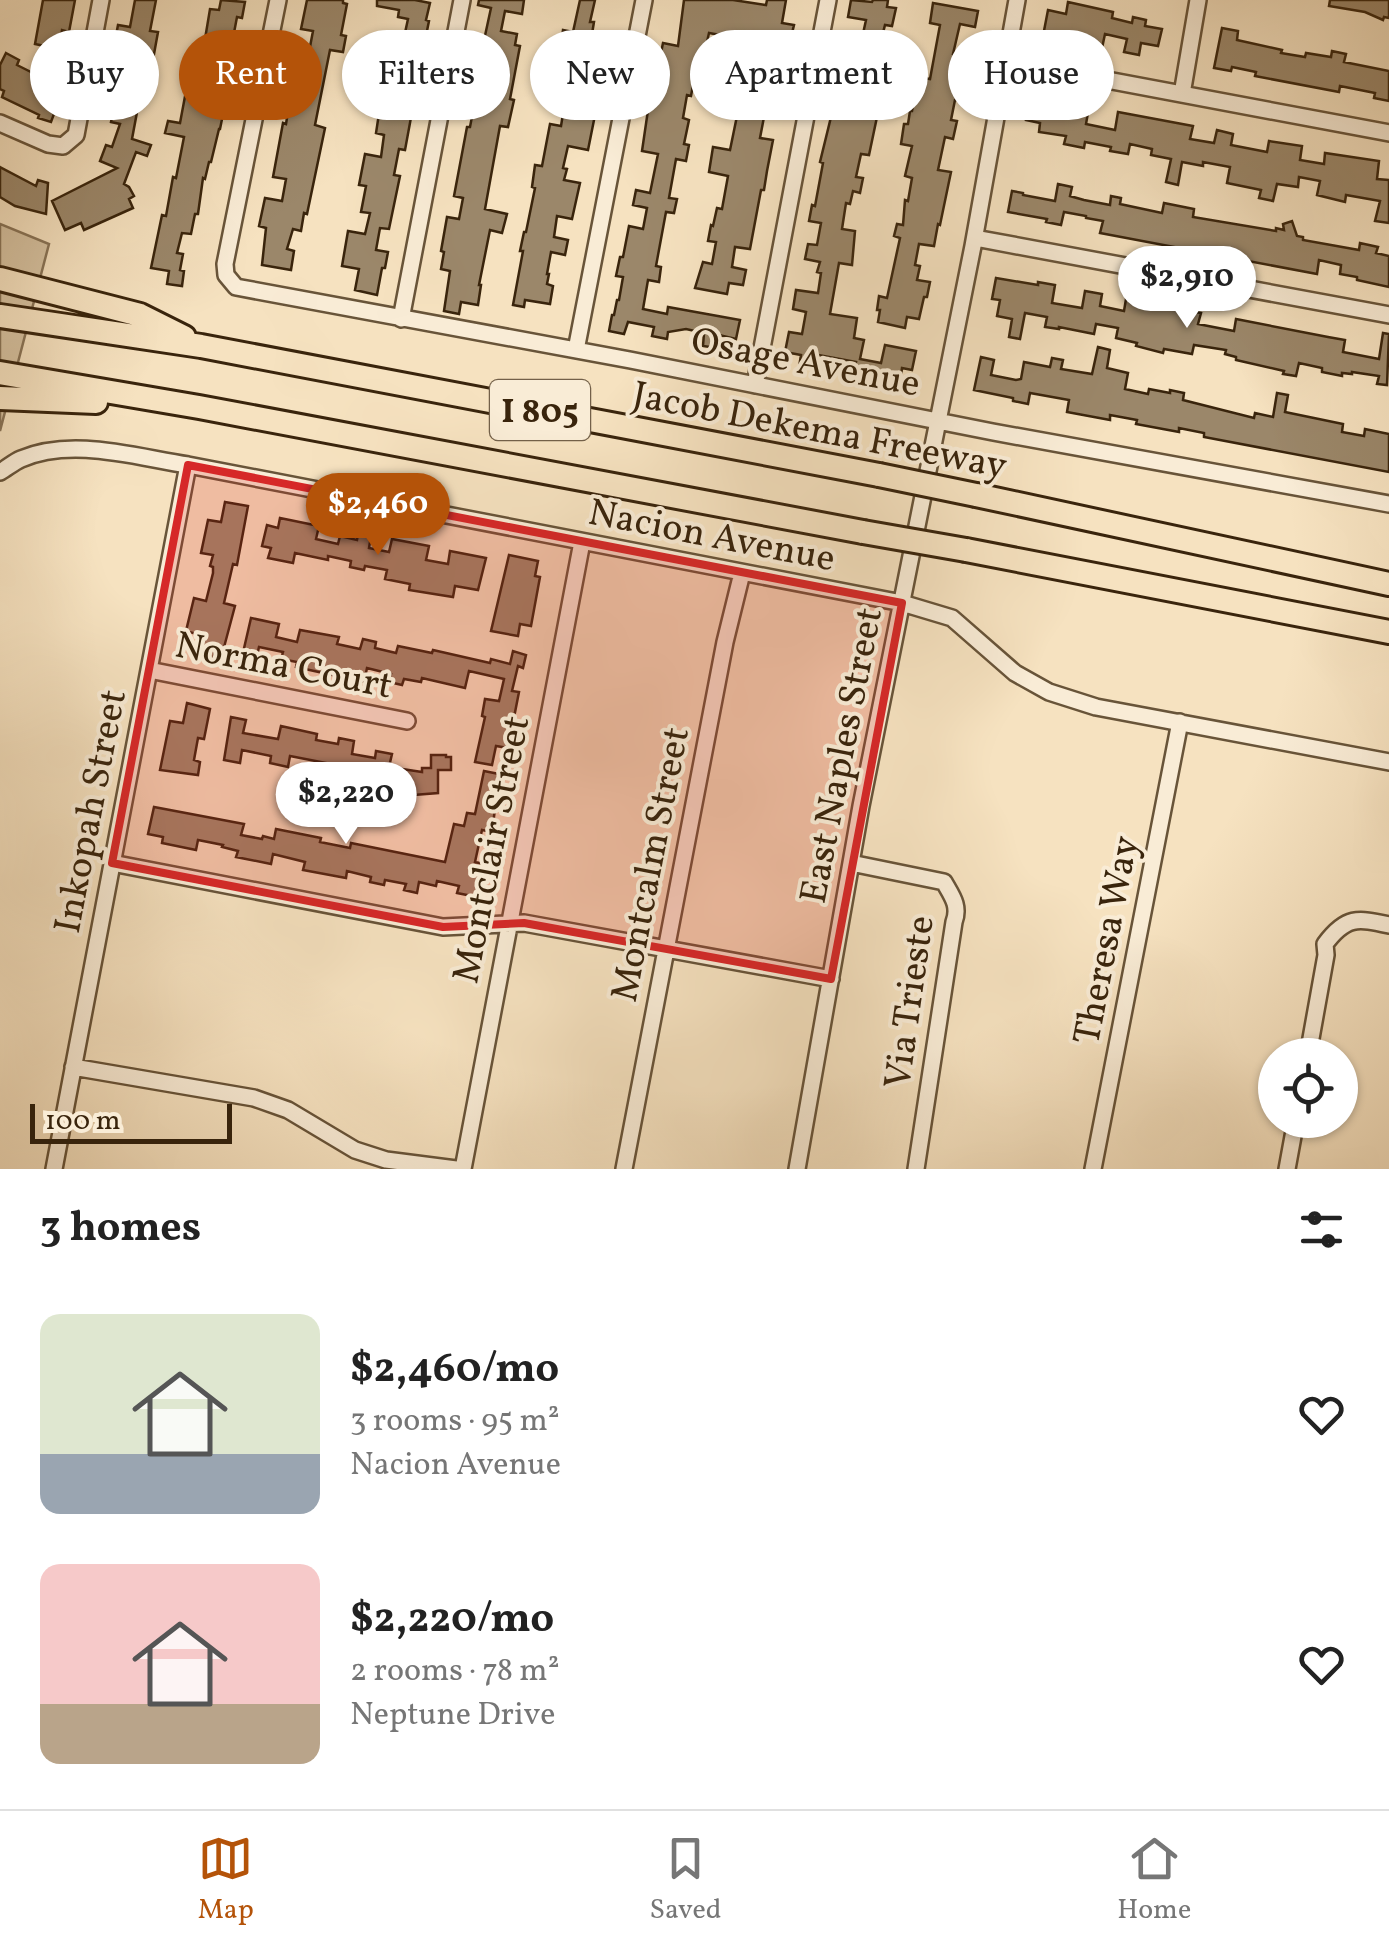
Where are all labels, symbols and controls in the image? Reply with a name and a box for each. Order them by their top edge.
chip: Buy [30,30,159,120]
chip: Rent [179,30,322,120]
chip: Filters [342,30,510,120]
chip: New [530,30,670,120]
chip: Apartment [690,30,928,120]
chip: House [948,30,1114,120]
pin: $2,910 [1106,246,1268,331]
text: $2,910 [1140,256,1234,300]
street label: Osage Avenue [686,316,924,413]
street label: Jacob Dekema Freeway [628,370,1011,495]
road number: I 805 [490,380,590,440]
pin: $2,460 [297,473,459,558]
text: $2,460 [328,483,428,527]
street label: Nacion Avenue [583,488,839,587]
street label: East Naples Street [789,603,898,908]
street label: Norma Court [170,620,396,714]
street label: Inkopah Street [43,685,142,938]
street label: Montclair Street [442,711,545,988]
street label: Montcalm Street [600,723,705,1006]
pin: $2,220 [265,762,427,847]
text: $2,220 [298,772,394,816]
street label: Theresa Way [1062,832,1155,1050]
street label: Via Trieste [873,912,950,1092]
map controls [1258,1038,1358,1138]
button: locate [1258,1038,1358,1138]
scale bar [30,1099,232,1144]
text: 100 m [45,1102,120,1141]
text: 3 homes [40,1200,201,1259]
icon: filters [1294,1202,1349,1257]
text: $2,460/mo [350,1341,559,1400]
icon: home [120,1354,240,1474]
icon: heart [1294,1387,1349,1442]
text: 3 rooms · 95 m² [350,1400,560,1444]
text: Nacion Avenue [350,1444,561,1488]
text: $2,220/mo [350,1591,554,1650]
icon: home [120,1604,240,1724]
icon: heart [1294,1637,1349,1692]
text: 2 rooms · 78 m² [350,1650,560,1694]
text: Neptune Drive [350,1694,555,1738]
tab: Map [198,1831,254,1930]
tab: Saved [649,1831,722,1930]
tab: Home [1117,1831,1191,1930]

